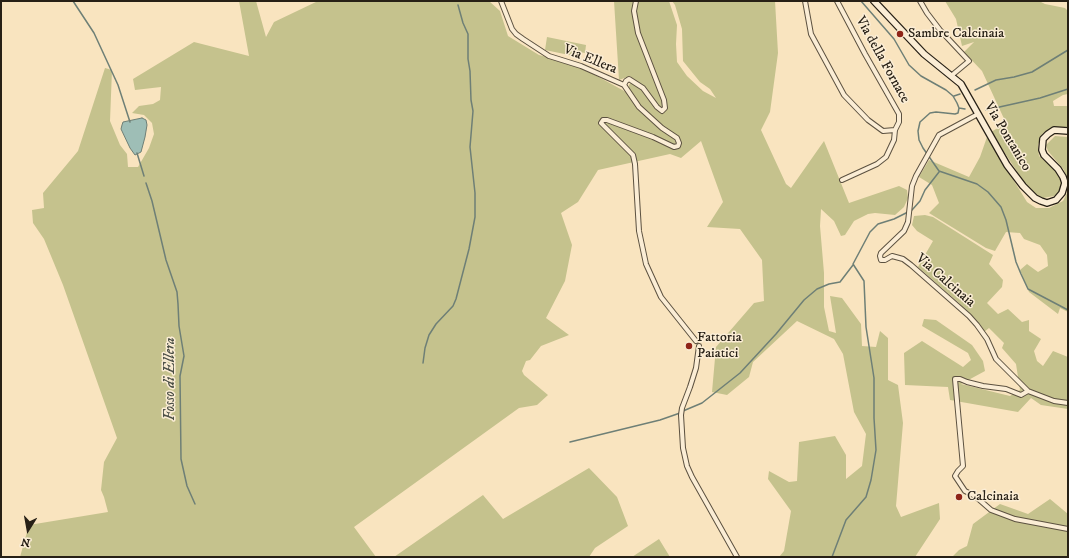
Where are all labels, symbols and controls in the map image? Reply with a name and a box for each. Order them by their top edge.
street label: Via della Fornace [851,14,913,106]
place label: Sambre Calcinaia [908,26,1004,42]
marker: Sambre Calcinaia [895,29,905,39]
street label: Via Ellera [561,42,619,78]
street label: Via Pontanico [980,99,1034,175]
street label: Via Calcinaia [912,251,978,311]
place label: Fattoria Paiatici [697,330,742,362]
water label: Fosso di Ellera [162,337,180,421]
marker: Fattoria Paiatici [684,341,694,351]
place label: Calcinaia [967,489,1019,505]
marker: Calcinaia [954,492,964,502]
north arrow [8,510,48,550]
text: N [20,534,31,550]

